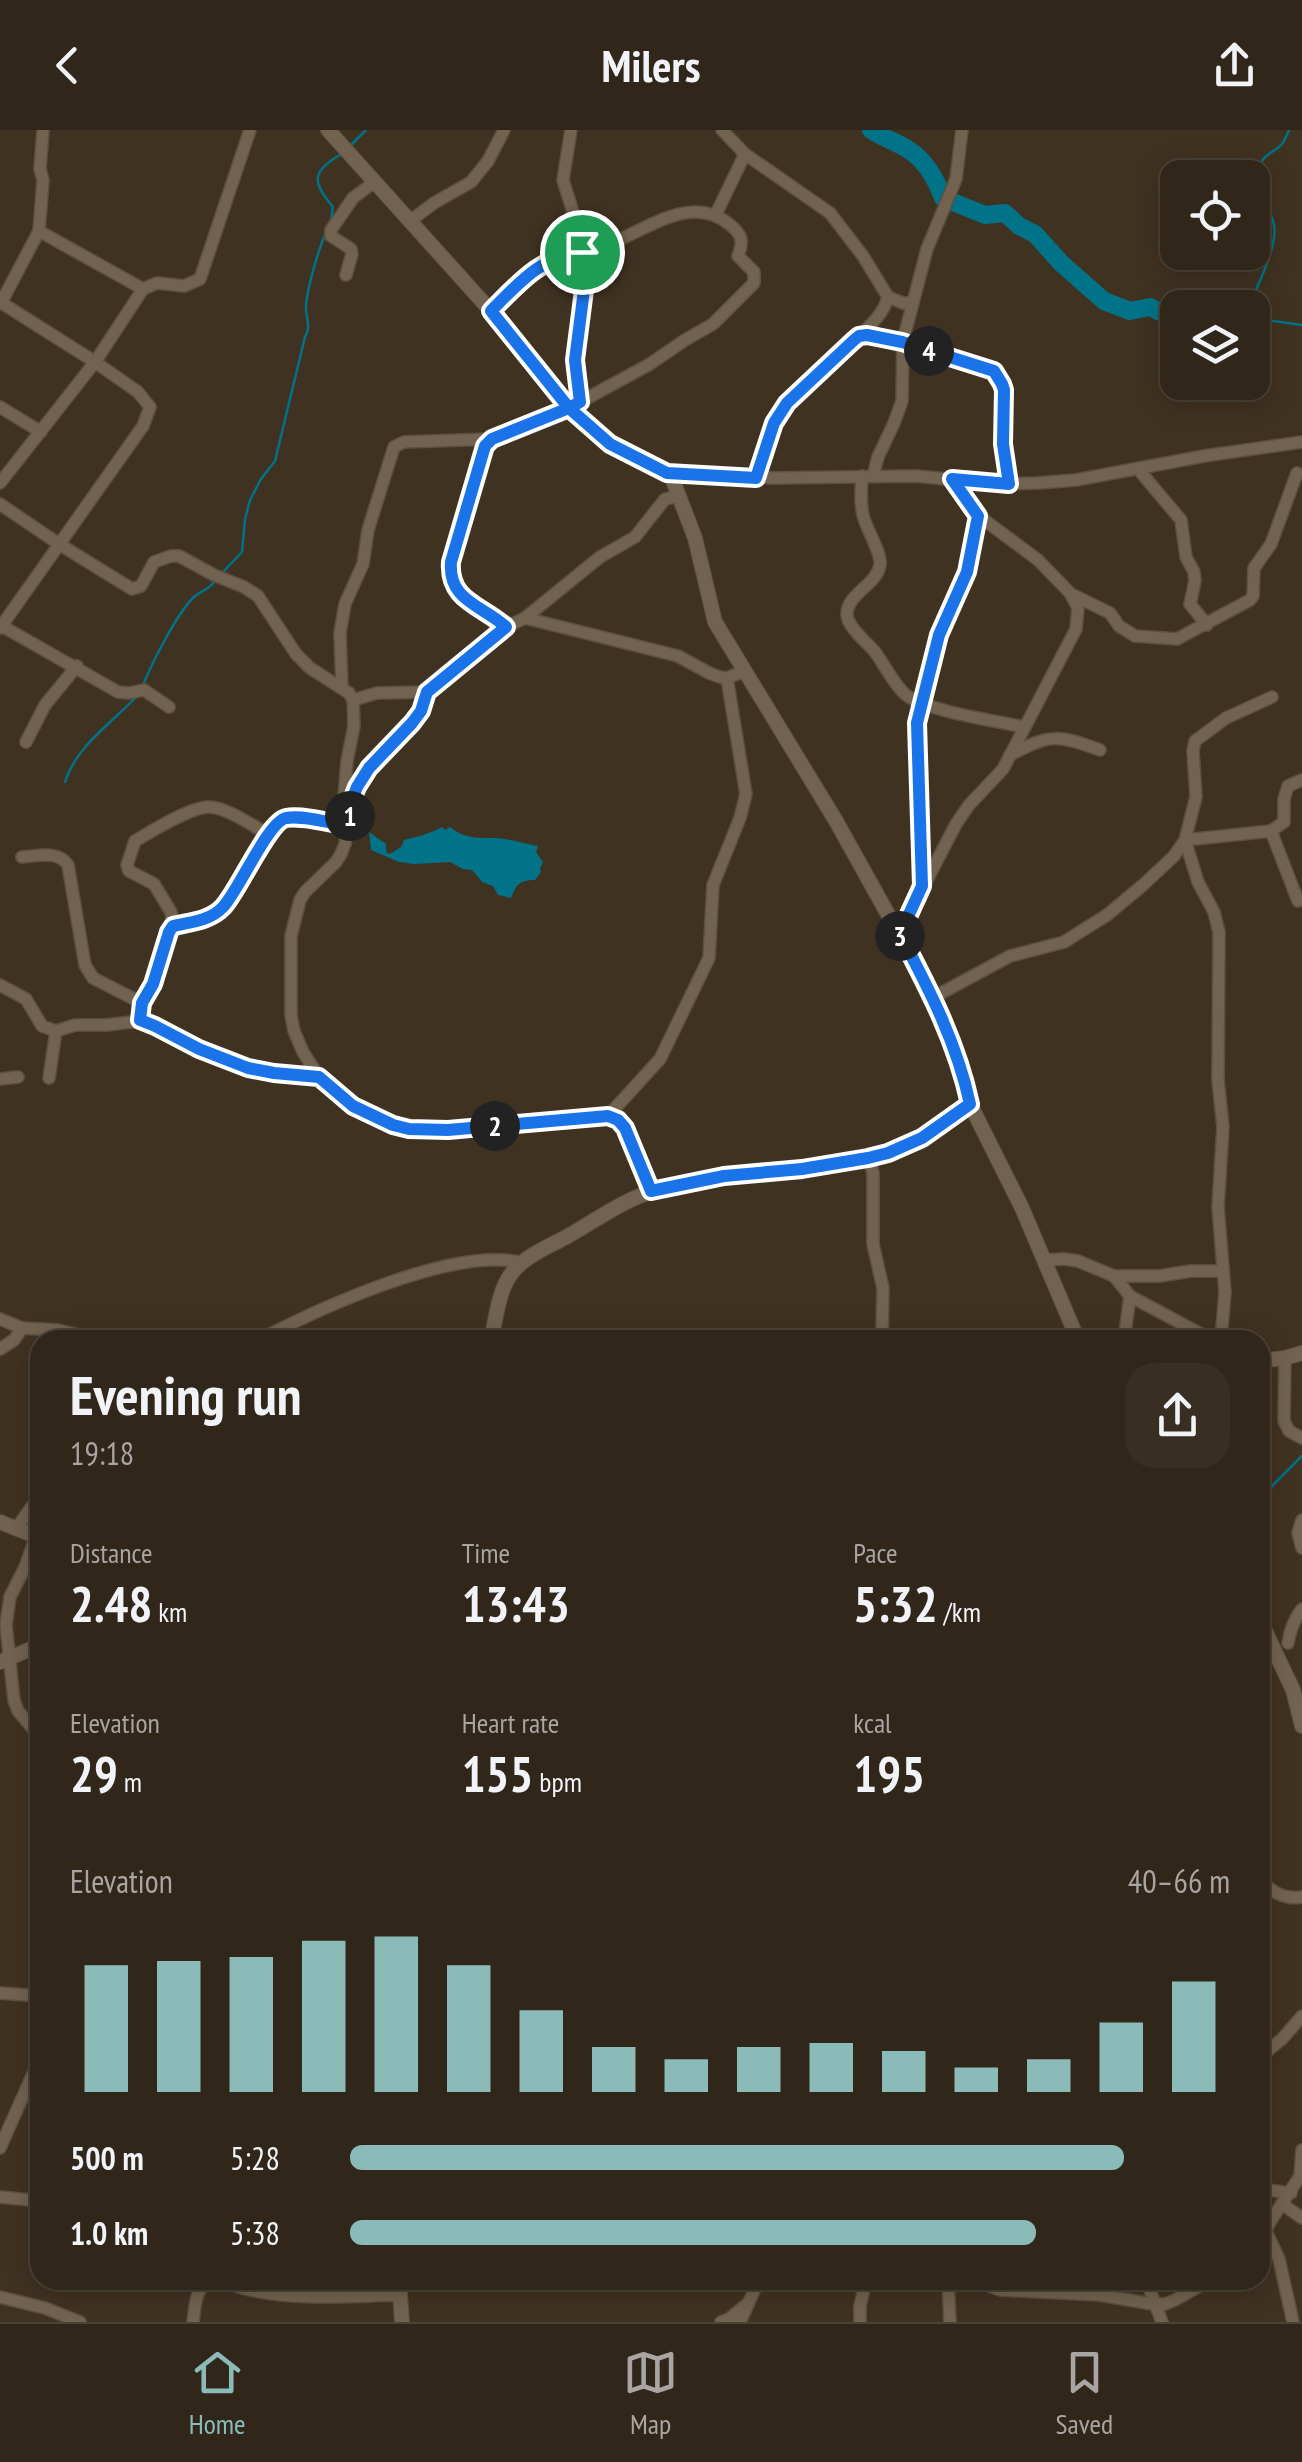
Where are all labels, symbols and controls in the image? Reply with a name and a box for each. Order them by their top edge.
text: Milers [601,36,701,94]
icon: back [40,38,95,93]
icon: share [1207,38,1262,93]
map controls [1160,160,1270,400]
button: locate [1160,160,1270,270]
pin [540,210,625,295]
icon: arrive [555,225,610,280]
button: layers [1160,290,1270,400]
pin: 4 [904,326,954,376]
text: 4 [922,332,936,369]
pin: 1 [325,791,375,841]
text: 1 [343,797,357,834]
pin: 3 [875,911,925,961]
text: 3 [893,917,907,954]
pin: 2 [470,1101,520,1151]
text: 2 [488,1107,502,1144]
text: Evening run [70,1359,302,1430]
button: share [1125,1363,1230,1468]
text: 19:18 [70,1432,134,1474]
text: Distance [70,1534,153,1571]
text: Time [462,1534,510,1571]
text: Pace [853,1534,897,1571]
text: 2.48 [70,1571,152,1636]
text: 13:43 [462,1571,570,1636]
text: 5:32 [853,1571,938,1636]
text: km [152,1593,187,1630]
text: /km [938,1593,981,1630]
text: Elevation [70,1704,160,1741]
text: Heart rate [462,1704,559,1741]
text: kcal [853,1704,892,1741]
text: 29 [70,1741,118,1806]
text: 155 [462,1741,533,1806]
text: 195 [853,1741,925,1806]
text: m [118,1763,142,1800]
text: bpm [533,1763,582,1800]
text: Elevation [70,1860,173,1902]
text: 40–66 m [1128,1860,1230,1902]
text: 500 m [70,2137,144,2179]
text: 5:28 [230,2137,280,2179]
text: 1.0 km [70,2212,148,2254]
text: 5:38 [230,2212,280,2254]
tab: Home [189,2345,246,2442]
tab: Map [623,2345,678,2442]
tab: Saved [1056,2345,1113,2442]

